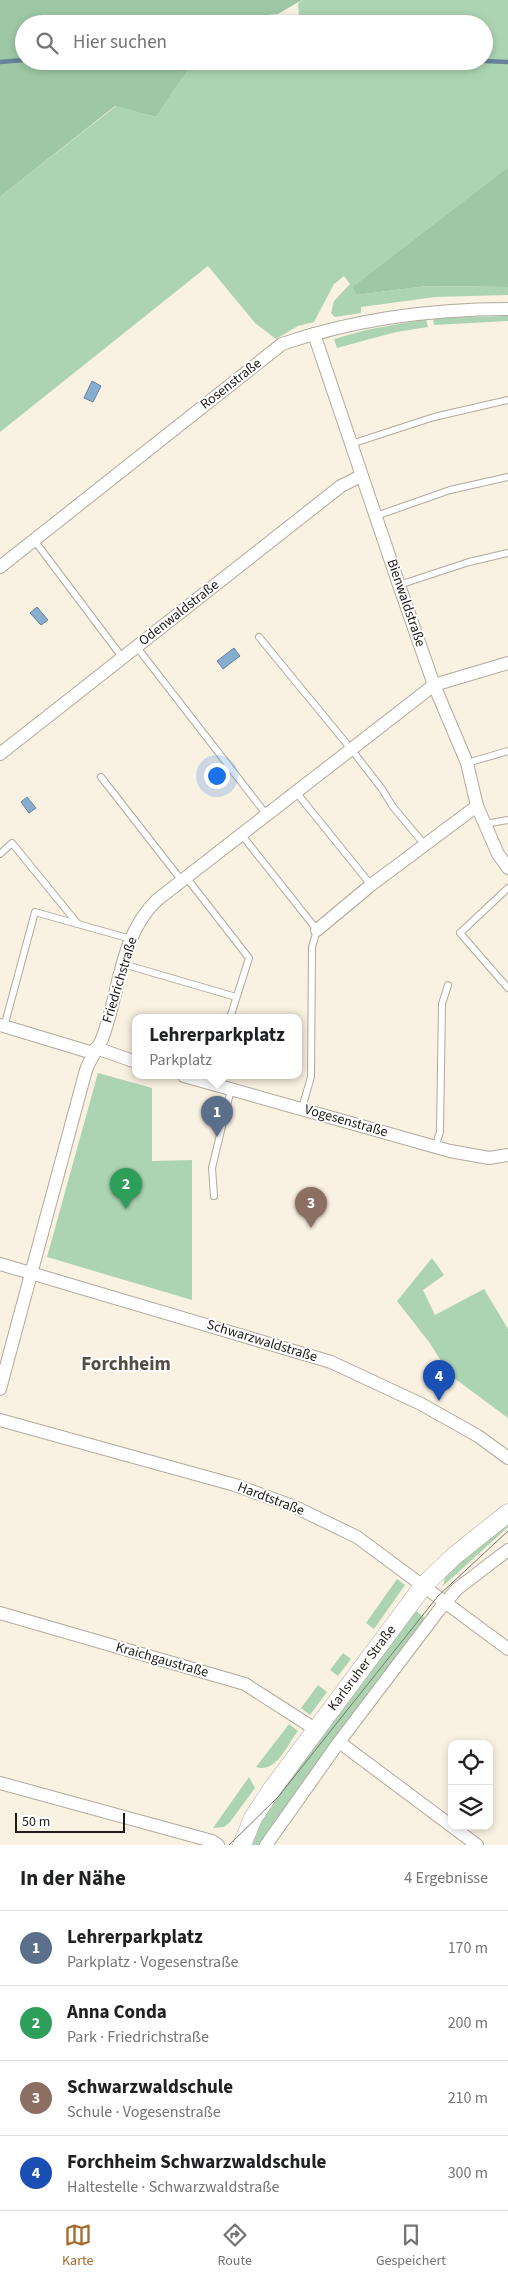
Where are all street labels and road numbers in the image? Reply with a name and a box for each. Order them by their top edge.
street label: Rosenstraße [196,354,266,414]
street label: Bienwaldstraße [382,556,430,650]
street label: Odenwaldstraße [135,575,223,651]
street label: Friedrichstraße [97,935,143,1025]
street label: Vogesenstraße [302,1100,390,1142]
street label: Schwarzwaldstraße [204,1315,320,1367]
street label: Hardtstraße [235,1477,307,1521]
street label: Karlsruher Straße [323,1621,401,1715]
street label: Kraichgaustraße [113,1637,211,1683]

